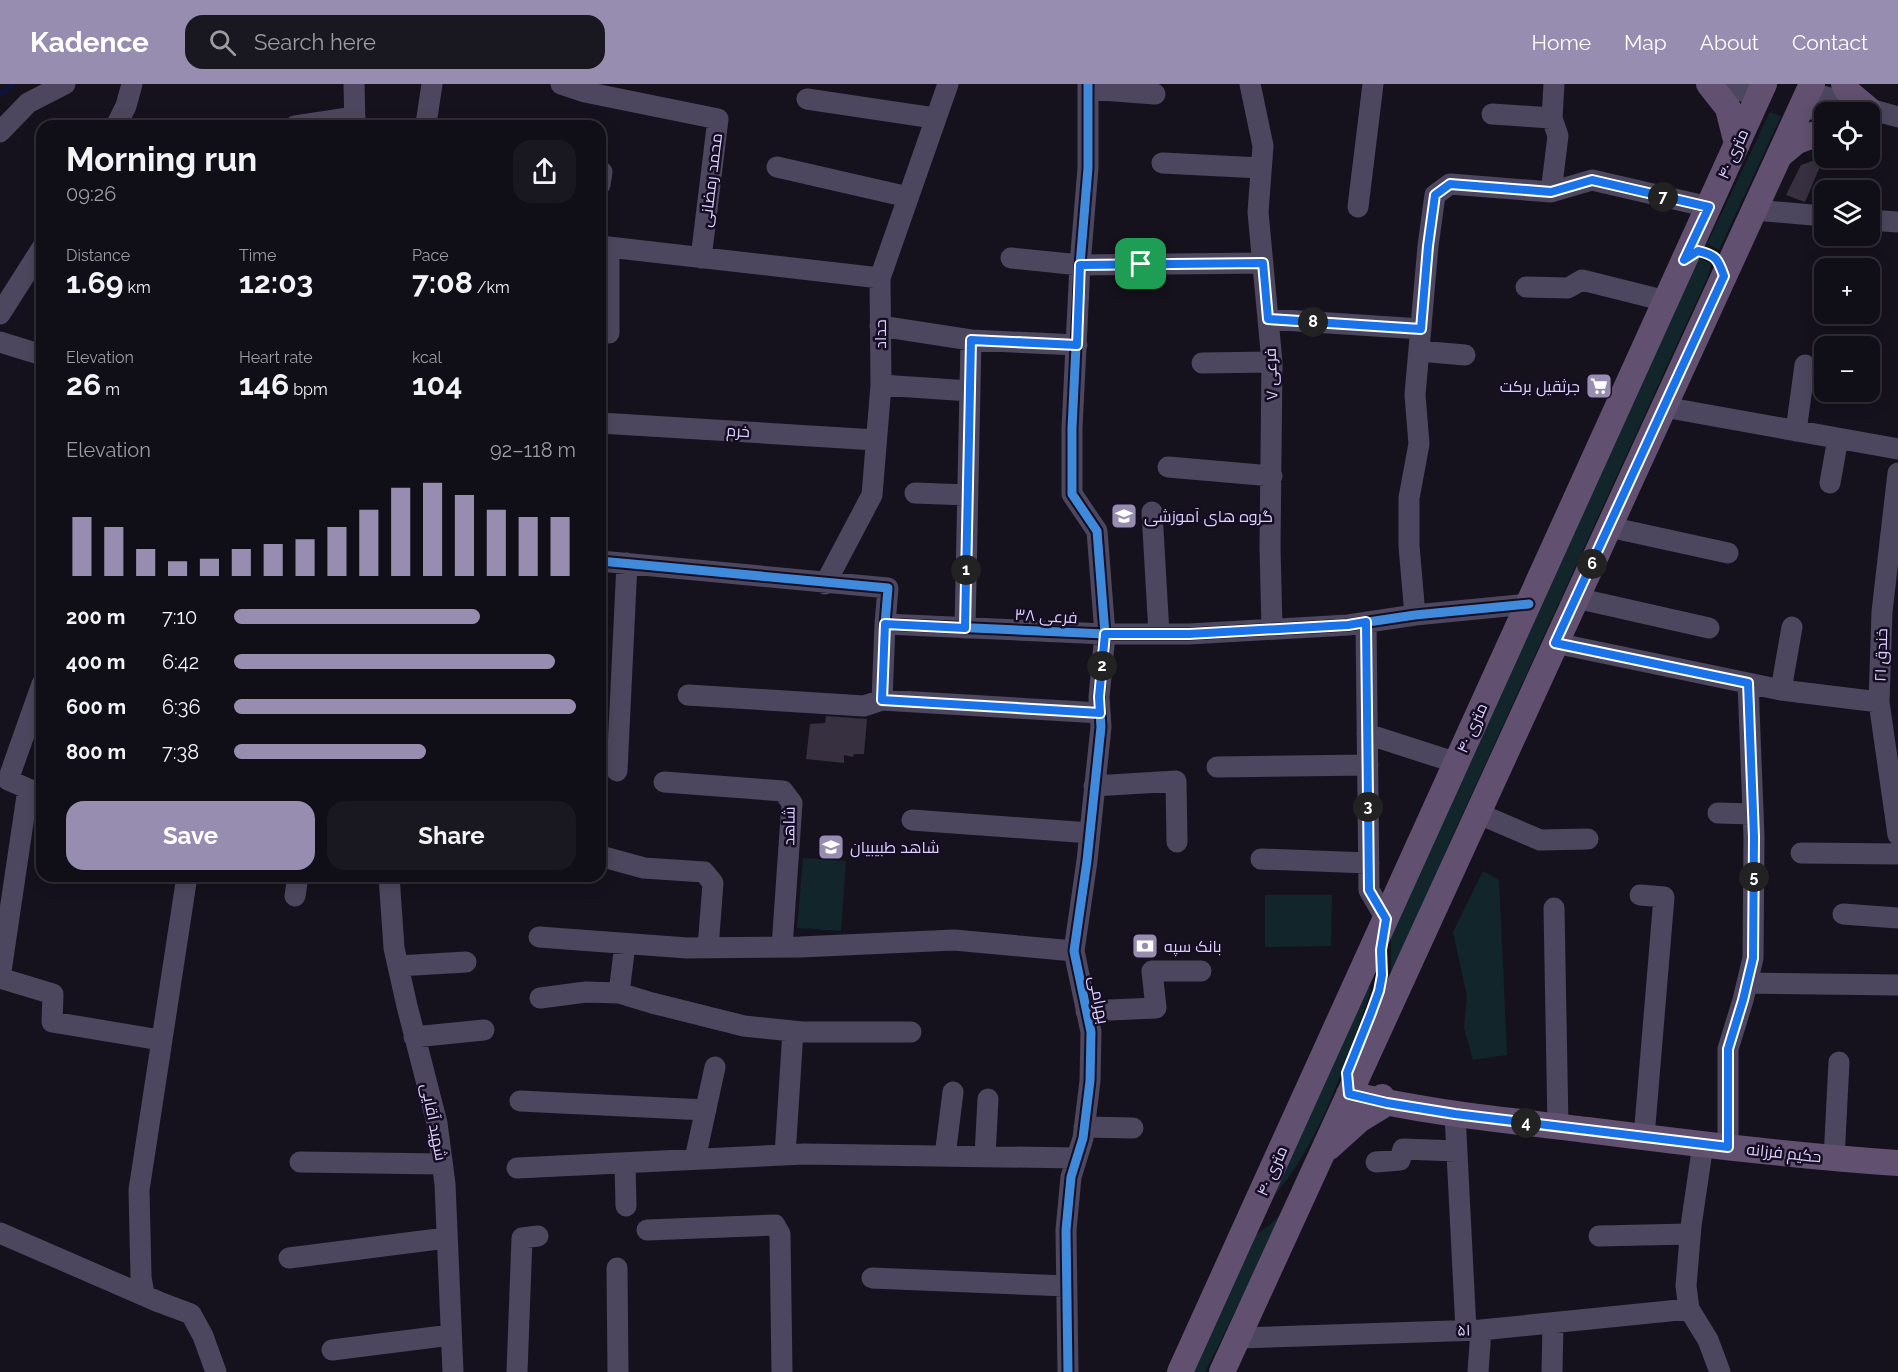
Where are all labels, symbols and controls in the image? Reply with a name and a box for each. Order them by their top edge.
search box [185,15,605,69]
text: Kadence [30,26,149,59]
icon: search [206,26,239,59]
text: Search here [254,29,376,55]
text: Home [1532,30,1591,55]
text: Map [1624,30,1667,55]
text: About [1700,30,1759,55]
text: Contact [1792,30,1868,55]
map controls [1814,102,1880,402]
button: locate [1814,102,1880,168]
street label: ۴۰ متری [1714,126,1753,182]
street label: محمد رمضانی [696,132,727,228]
text: Morning run [66,140,257,179]
button: share [513,140,576,203]
button: layers [1814,180,1880,246]
text: 09:26 [66,182,116,206]
pin: 7 [1648,182,1678,212]
text: 7 [1659,187,1667,206]
pin [1115,238,1166,289]
text: Distance [66,246,130,265]
text: Time [239,246,276,265]
text: Pace [412,246,449,265]
icon: arrive [1124,247,1157,280]
button: + [1814,258,1880,324]
text: 1.69 [66,265,123,300]
text: 12:03 [239,265,313,300]
text: 7:08 [412,265,473,300]
text: km [123,278,151,297]
text: /km [473,278,510,297]
pin: 8 [1298,307,1328,337]
text: 8 [1308,312,1318,331]
street label: حداد [871,319,890,349]
button: − [1814,336,1880,402]
text: Elevation [66,348,134,367]
text: Heart rate [239,348,313,367]
text: kcal [412,348,442,367]
street label: فرعی ۷ [1261,348,1282,400]
text: 26 [66,367,101,402]
text: 146 [239,367,289,402]
text: 104 [412,367,462,402]
supermarket icon: جرثقیل برکت [1584,371,1614,401]
place label: جرثقیل برکت [1500,377,1580,397]
text: m [101,380,120,399]
text: bpm [289,380,328,399]
street label: خرم [726,421,750,443]
text: Elevation [66,438,151,462]
text: 92–118 m [490,438,576,462]
school or university icon: گروه های آموزشی [1109,501,1139,531]
place label: گروه های آموزشی [1144,507,1273,527]
pin: 6 [1577,549,1607,579]
text: 6 [1587,554,1597,573]
pin: 1 [951,555,981,585]
text: 1 [962,560,970,579]
text: 200 m [66,605,125,629]
text: 7:10 [162,605,197,629]
street label: فرعی ۳۸ [1014,605,1078,628]
street label: ۲۱ خندق [1871,628,1892,682]
text: 400 m [66,650,125,674]
text: 6:42 [162,650,199,674]
pin: 2 [1087,651,1117,681]
text: 2 [1097,656,1107,675]
text: 600 m [66,695,126,719]
text: 6:36 [162,695,201,719]
street label: ۴۰ متری [1453,700,1492,756]
text: 800 m [66,740,126,764]
text: 7:38 [162,740,199,764]
pin: 3 [1353,792,1383,822]
text: 3 [1364,797,1372,816]
button: Save [66,801,315,870]
button: Share [327,801,576,870]
street label: شاهد [779,806,799,846]
school or university icon: شاهد طبیبیان [816,832,846,862]
place label: شاهد طبیبیان [850,838,939,858]
pin: 5 [1739,862,1769,892]
text: 5 [1750,867,1758,886]
bank icon: بانک سپه [1130,931,1160,961]
place label: بانک سپه [1164,937,1222,957]
street label: بهرامی [1084,974,1113,1026]
street label: شهید آقایی [416,1082,451,1162]
pin: 4 [1511,1108,1541,1138]
text: 4 [1521,1113,1531,1132]
street label: حکیم فرزانه [1745,1140,1822,1168]
street label: ۴۰ متری [1253,1143,1292,1199]
street label: ۵۱ [1457,1320,1471,1340]

